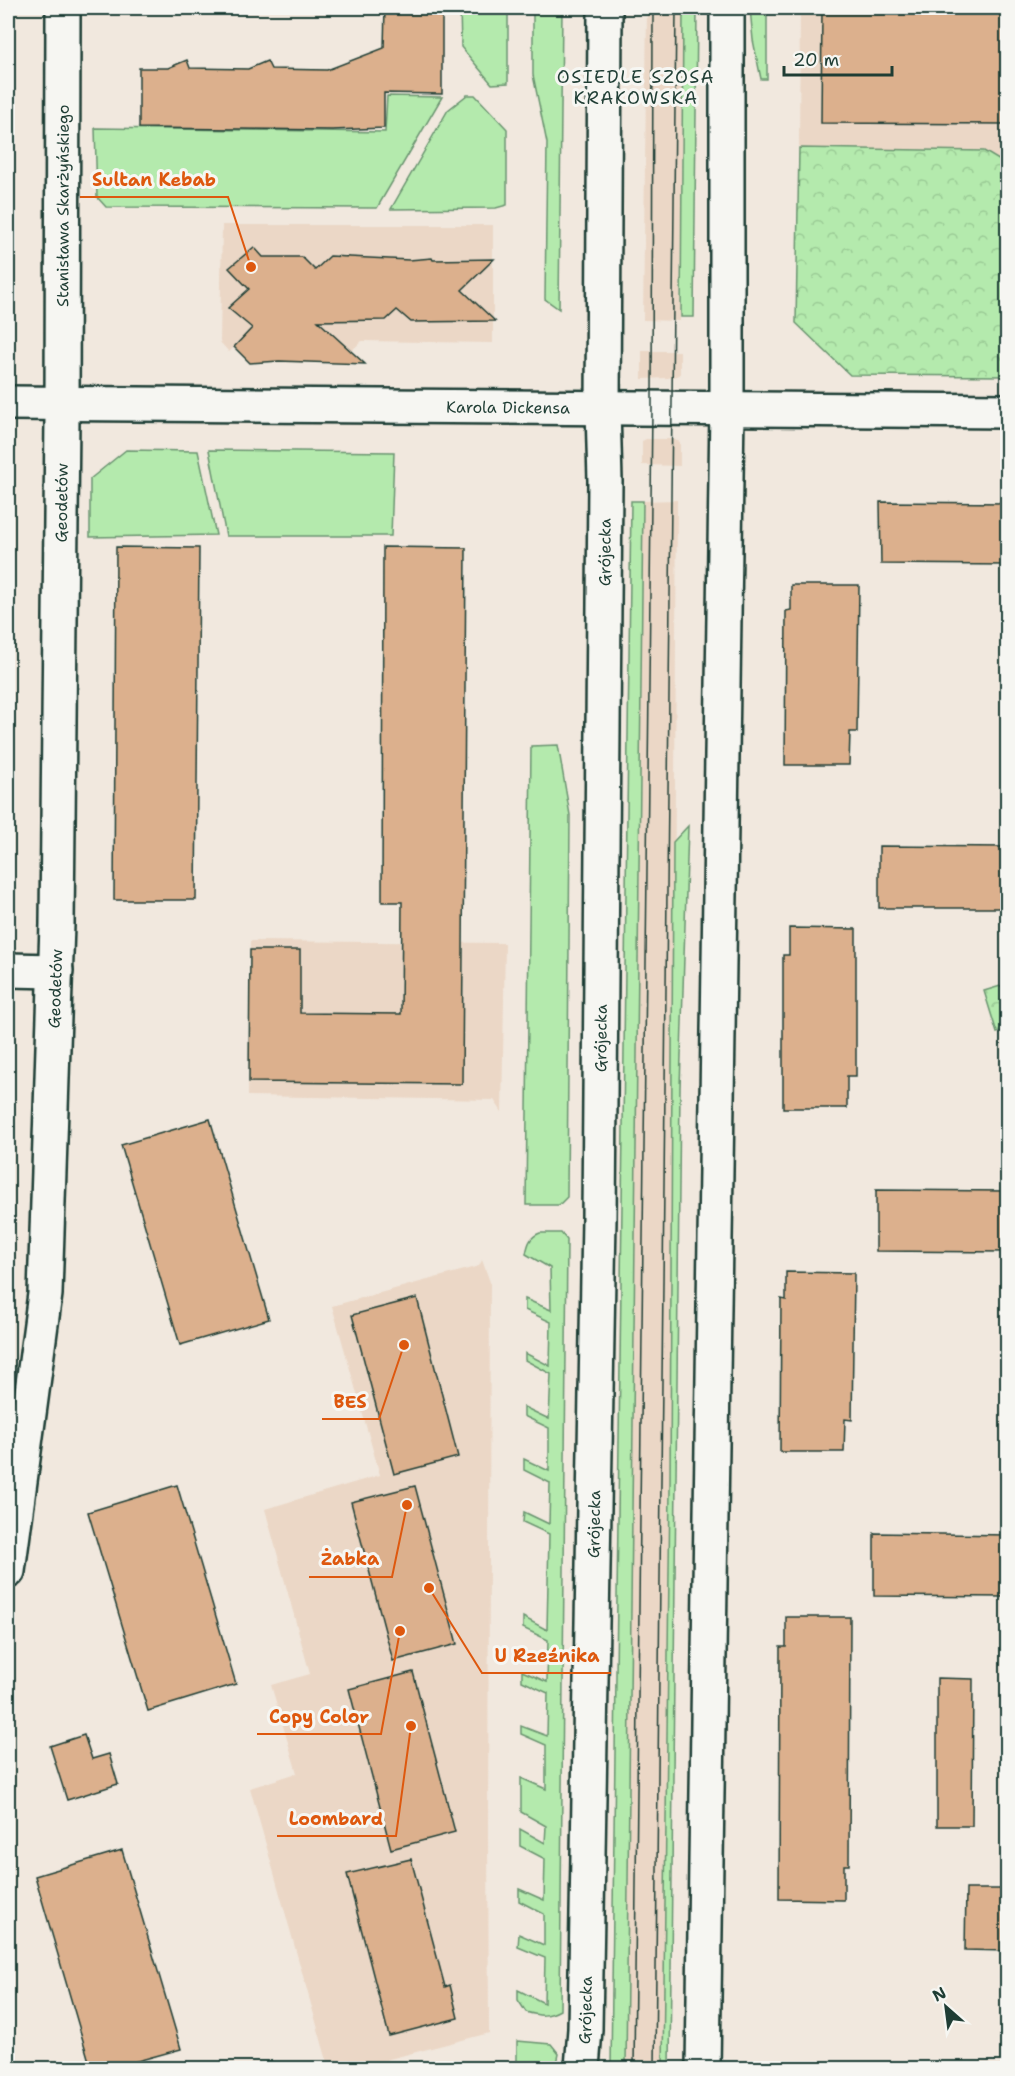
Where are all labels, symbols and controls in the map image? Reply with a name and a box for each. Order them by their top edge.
scale bar [784,39,892,77]
text: 20 m [793,48,839,72]
district label: OSIEDLE SZOSA KRAKOWSKA [557,65,715,110]
street label: Stanisława Skarżyńskiego [52,104,73,307]
callout: Sultan Kebab [80,161,228,197]
text: Sultan Kebab [92,168,216,192]
street label: Karola Dickensa [446,396,570,418]
street label: Geodetów [50,463,72,543]
street label: Grójecka [594,518,615,586]
street label: Geodetów [43,948,67,1029]
street label: Grójecka [590,1004,611,1072]
callout: BES [322,1383,379,1419]
text: BES [333,1390,367,1414]
street label: Grójecka [583,1490,605,1558]
callout: Żabka [309,1541,392,1577]
text: Żabka [321,1547,380,1571]
callout: U Rzeźnika [482,1637,611,1673]
text: U Rzeźnika [494,1644,600,1668]
callout: Copy Color [257,1698,381,1734]
text: Copy Color [269,1705,369,1729]
callout: Loombard [277,1800,396,1836]
text: Loombard [289,1807,383,1831]
street label: Grójecka [573,1976,596,2045]
north arrow [916,1977,976,2037]
text: N [929,1982,950,2006]

